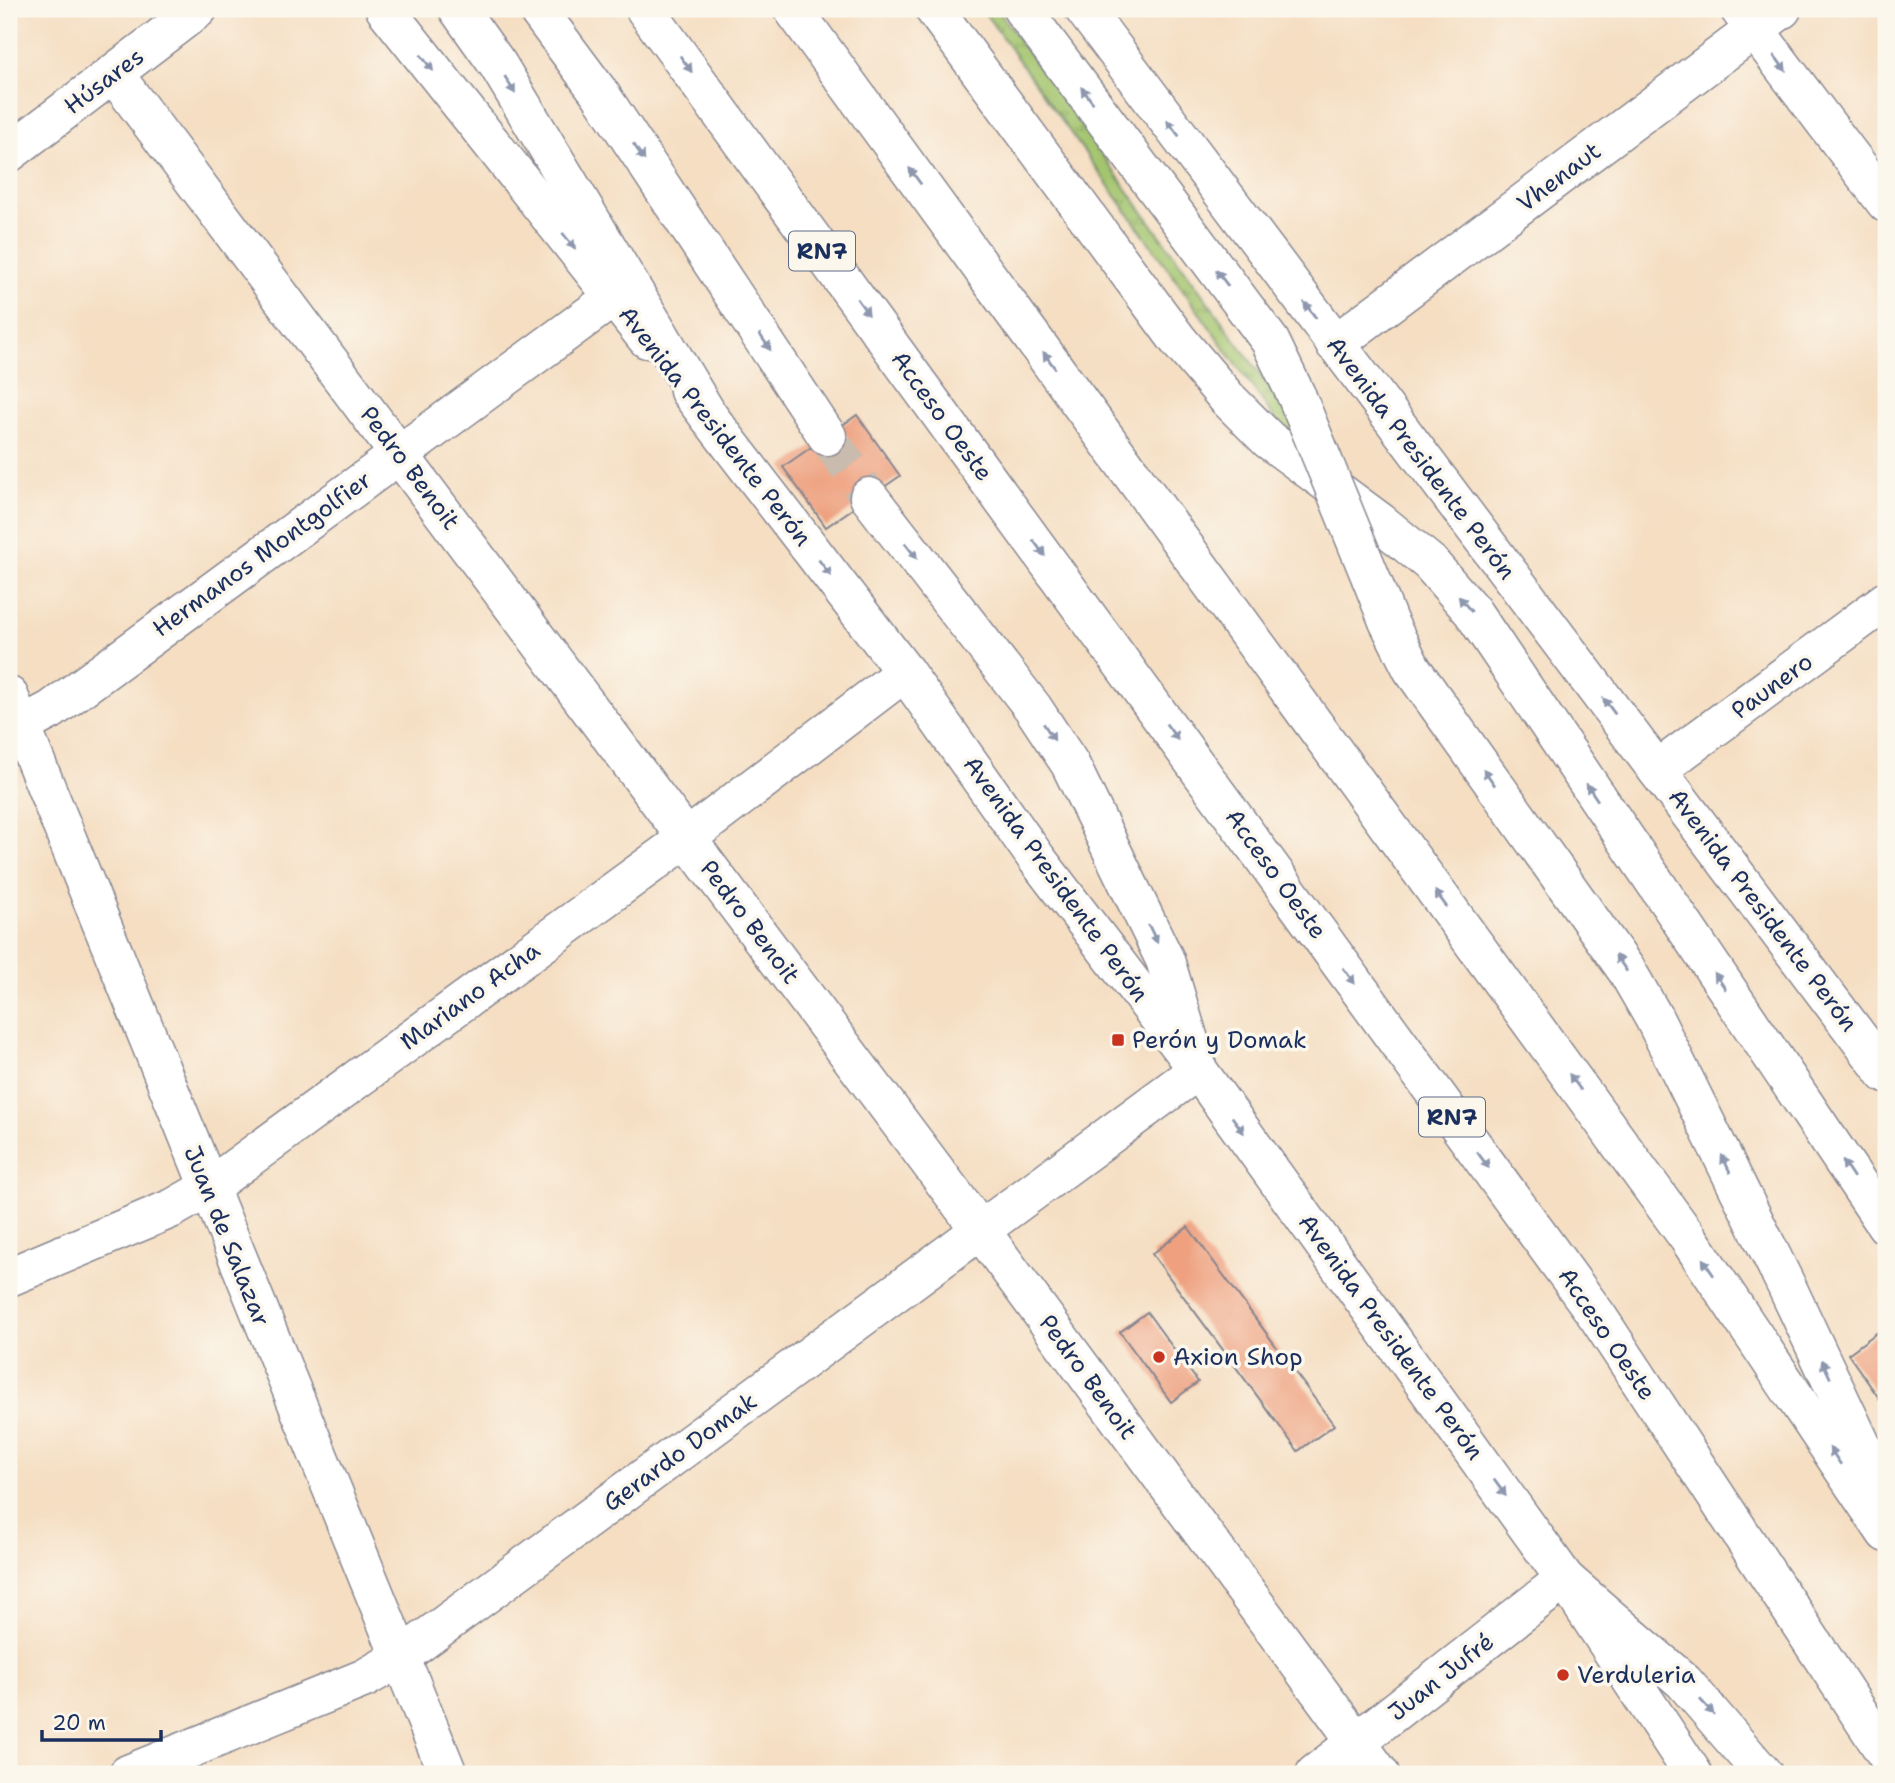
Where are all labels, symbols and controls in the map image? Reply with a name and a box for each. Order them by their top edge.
street label: Húsares [58,40,150,122]
one-way arrow [420,53,435,71]
one-way arrow [1773,54,1787,72]
one-way arrow [678,55,692,73]
one-way arrow [504,76,516,95]
one-way arrow [1079,87,1094,105]
one-way arrow [1166,118,1180,137]
street label: Vhenaut [1511,135,1607,219]
one-way arrow [632,142,645,162]
one-way arrow [908,167,922,185]
one-way arrow [561,232,576,249]
road number: RN7 [789,232,855,270]
one-way arrow [1215,269,1229,287]
one-way arrow [856,298,870,316]
street label: Avenida Presidente Perón [611,299,819,553]
one-way arrow [1302,301,1317,319]
street label: Avenida Presidente Perón [1319,330,1523,586]
one-way arrow [758,332,771,351]
street label: Acceso Oeste [884,345,1000,487]
one-way arrow [1042,351,1056,369]
street label: Pedro Benoit [353,400,467,536]
street label: Hermanos Montgolfier [146,464,378,644]
one-way arrow [1031,539,1045,557]
one-way arrow [903,542,918,559]
one-way arrow [818,559,833,577]
one-way arrow [1457,595,1473,613]
street label: Paunero [1725,646,1819,726]
one-way arrow [1602,697,1616,716]
one-way arrow [1042,722,1055,741]
one-way arrow [1165,723,1179,741]
street label: Avenida Presidente Perón [956,750,1156,1008]
one-way arrow [1482,768,1496,786]
one-way arrow [1586,782,1599,802]
street label: Avenida Presidente Perón [1661,782,1865,1038]
street label: Acceso Oeste [1218,803,1334,945]
street label: Pedro Benoit [693,854,807,990]
one-way arrow [1434,890,1449,908]
one-way arrow [1147,924,1158,944]
street label: Mariano Acha [394,934,546,1058]
one-way arrow [1614,954,1628,972]
one-way arrow [1342,967,1356,985]
one-way arrow [1714,971,1727,990]
place label: Perón y Domak [1132,1024,1307,1056]
marker: Perón y Domak [1110,1032,1126,1048]
one-way arrow [1568,1074,1583,1092]
road number: RN7 [1419,1098,1485,1136]
one-way arrow [1231,1116,1245,1134]
street label: Juan de Salazar [176,1141,278,1331]
one-way arrow [1476,1151,1490,1169]
one-way arrow [1721,1154,1732,1174]
one-way arrow [1841,1160,1855,1178]
street label: Avenida Presidente Perón [1291,1208,1491,1466]
one-way arrow [1701,1258,1715,1276]
street label: Acceso Oeste [1551,1261,1663,1407]
street label: Pedro Benoit [1032,1308,1144,1446]
place label: Axion Shop [1173,1341,1303,1373]
marker: Axion Shop [1151,1349,1167,1365]
one-way arrow [1820,1359,1832,1379]
street label: Gerardo Domak [597,1385,763,1519]
one-way arrow [1828,1447,1842,1465]
one-way arrow [1493,1479,1507,1497]
street label: Juan Jufré [1382,1626,1500,1728]
place label: Verduleria [1577,1659,1696,1691]
marker: Verduleria [1555,1667,1571,1683]
one-way arrow [1699,1698,1715,1716]
scale bar [42,1699,161,1743]
text: 20 m [52,1709,106,1737]

